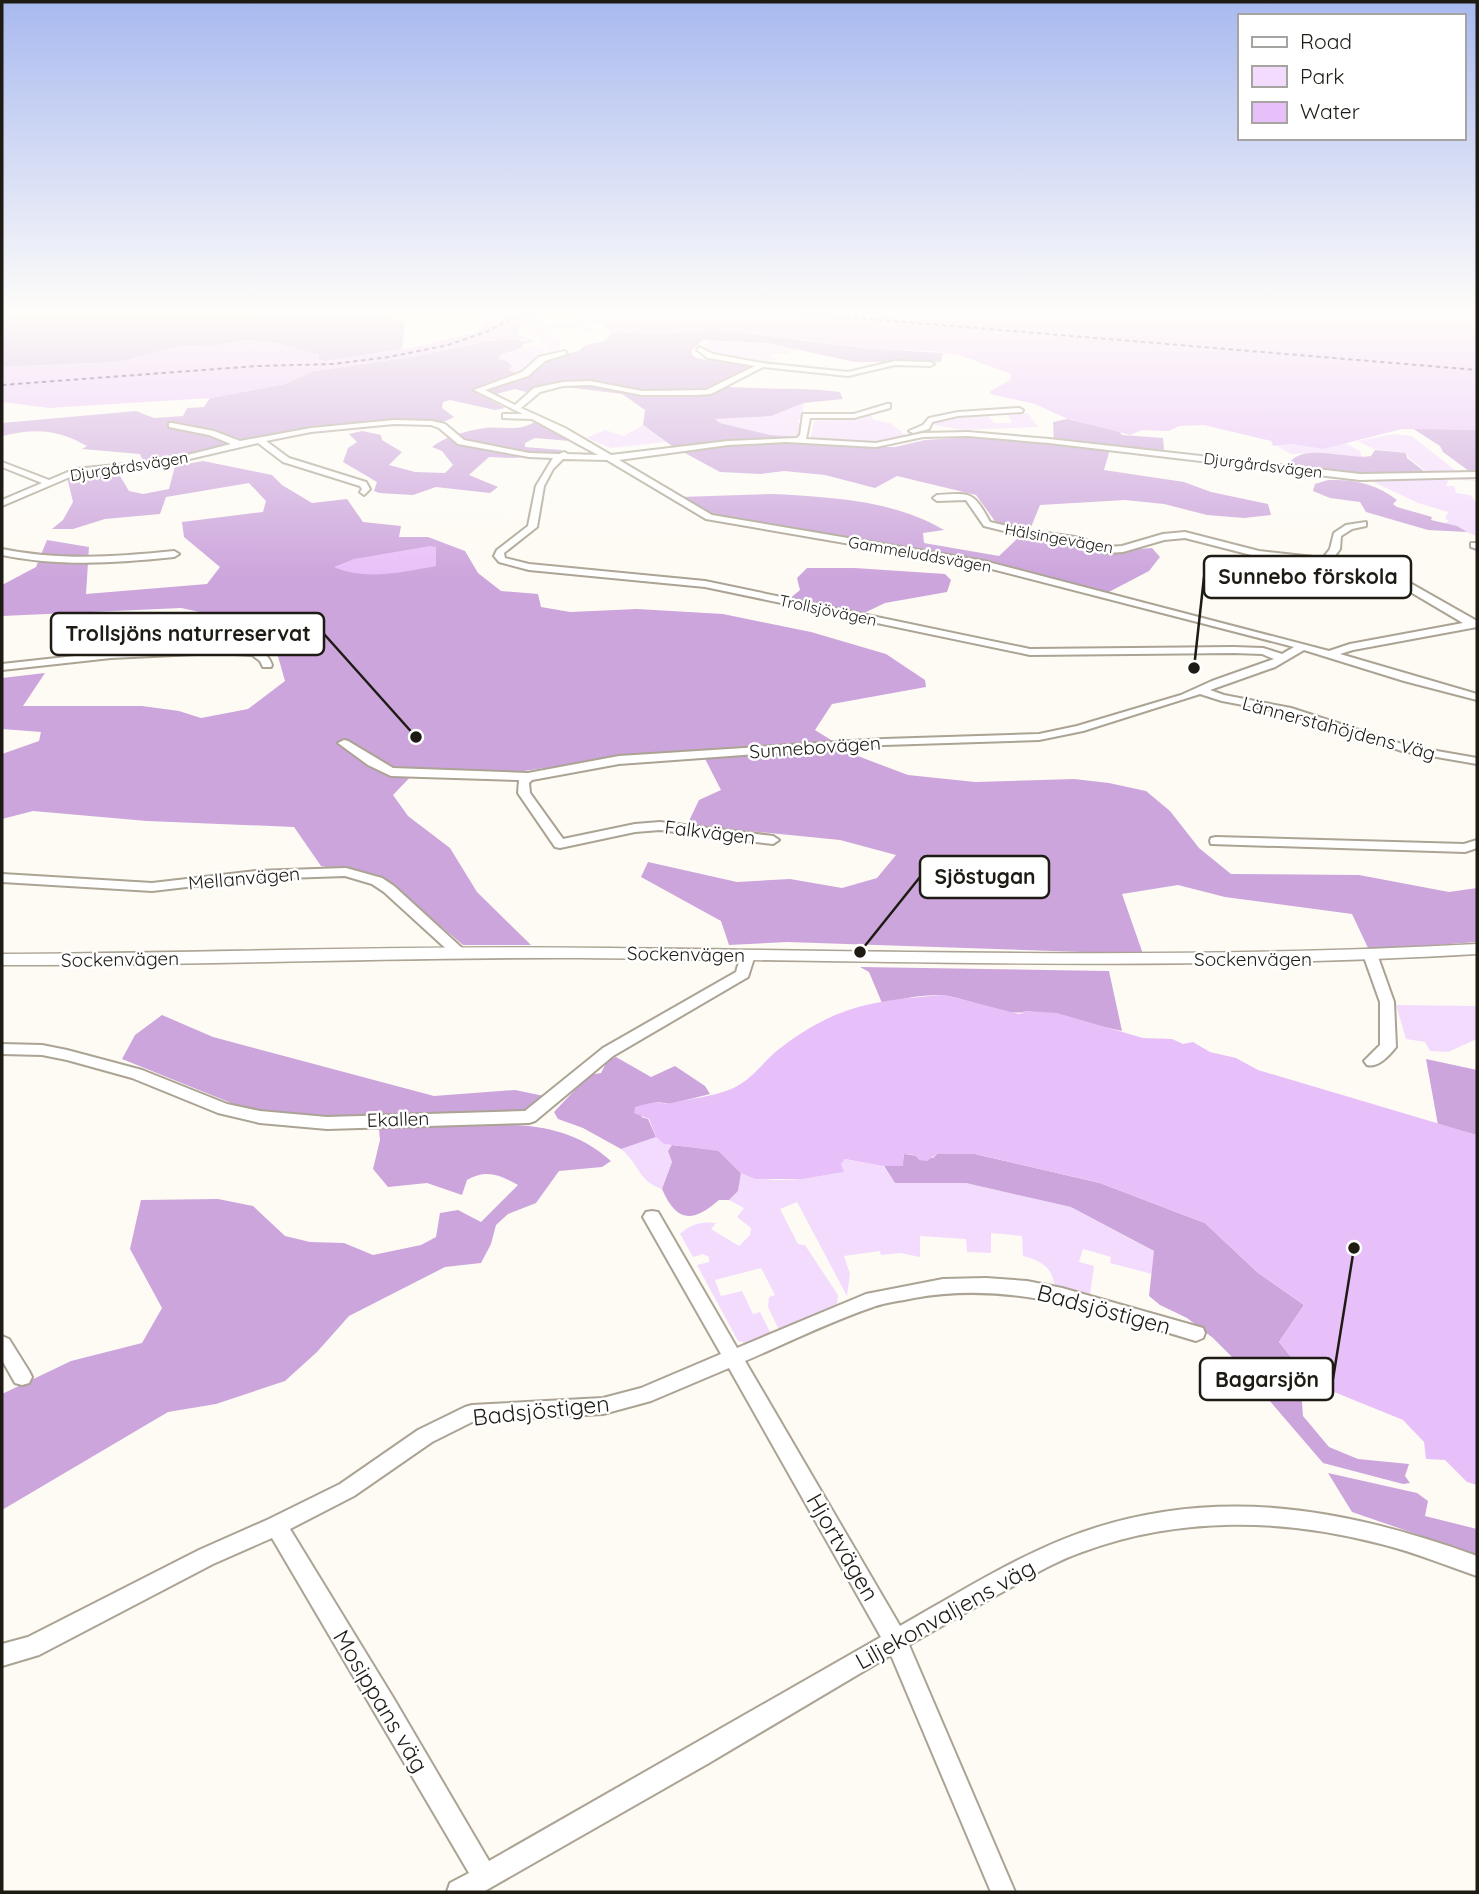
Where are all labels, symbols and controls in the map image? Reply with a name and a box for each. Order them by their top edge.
legend [1238,14,1465,140]
text: Road [1300,28,1352,54]
text: Park [1300,63,1344,89]
text: Water [1300,98,1360,124]
street label: Djurgårdsvägen [68,447,190,485]
street label: Djurgårdsvägen [1202,448,1324,482]
street label: Hälsingevägen [1003,519,1115,557]
street label: Gammeluddsvägen [847,532,993,576]
callout: Sunnebo förskola [1204,556,1411,598]
text: Sunnebo förskola [1218,563,1398,589]
street label: Trollsjövägen [777,590,879,630]
callout: Trollsjöns naturreservat [51,613,324,655]
text: Trollsjöns naturreservat [65,620,311,646]
street label: Lännerstahöjdens Väg [1240,691,1438,765]
street label: Sunnebovägen [748,730,882,764]
street label: Falkvägen [663,815,757,849]
callout: Sjöstugan [920,856,1049,898]
street label: Mellanvägen [187,861,301,895]
text: Sjöstugan [934,863,1036,889]
street label: Sockenvägen [627,941,745,967]
street label: Sockenvägen [61,946,179,972]
street label: Sockenvägen [1194,947,1312,971]
street label: Ekallen [366,1106,430,1132]
street label: Badsjöstigen [1034,1277,1174,1341]
callout: Bagarsjön [1200,1358,1333,1400]
text: Bagarsjön [1215,1366,1319,1392]
street label: Badsjöstigen [471,1388,611,1432]
street label: Hjortvägen [801,1488,885,1606]
street label: Liljekonvaljens väg [850,1553,1040,1675]
street label: Mosippans väg [327,1624,435,1778]

